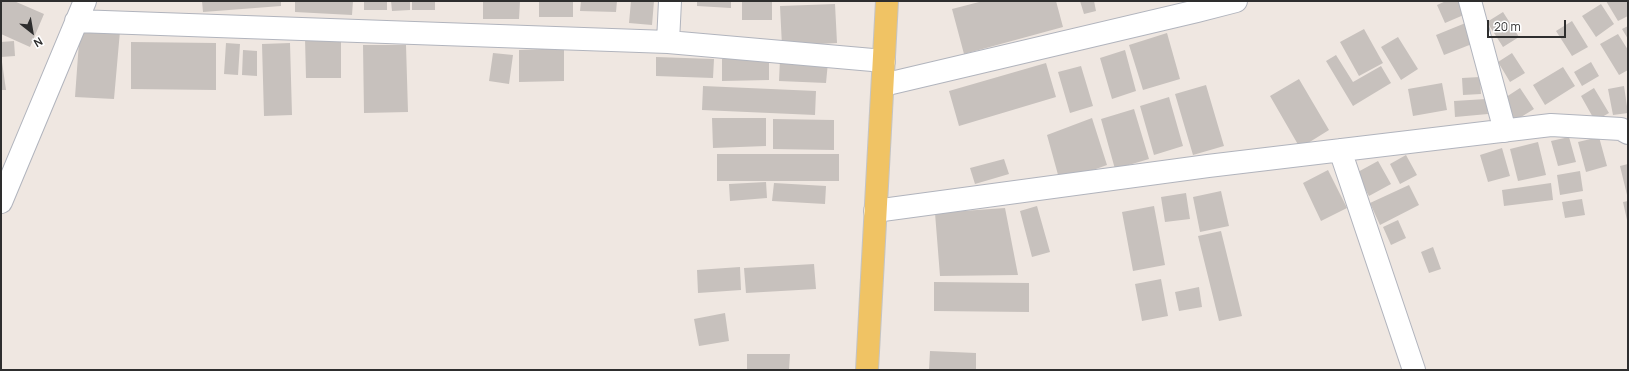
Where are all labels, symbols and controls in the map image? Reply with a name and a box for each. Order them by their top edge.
north arrow [12,12,52,52]
scale bar [1489,12,1568,38]
text: 20 m [1494,18,1521,35]
text: N [31,34,46,51]

